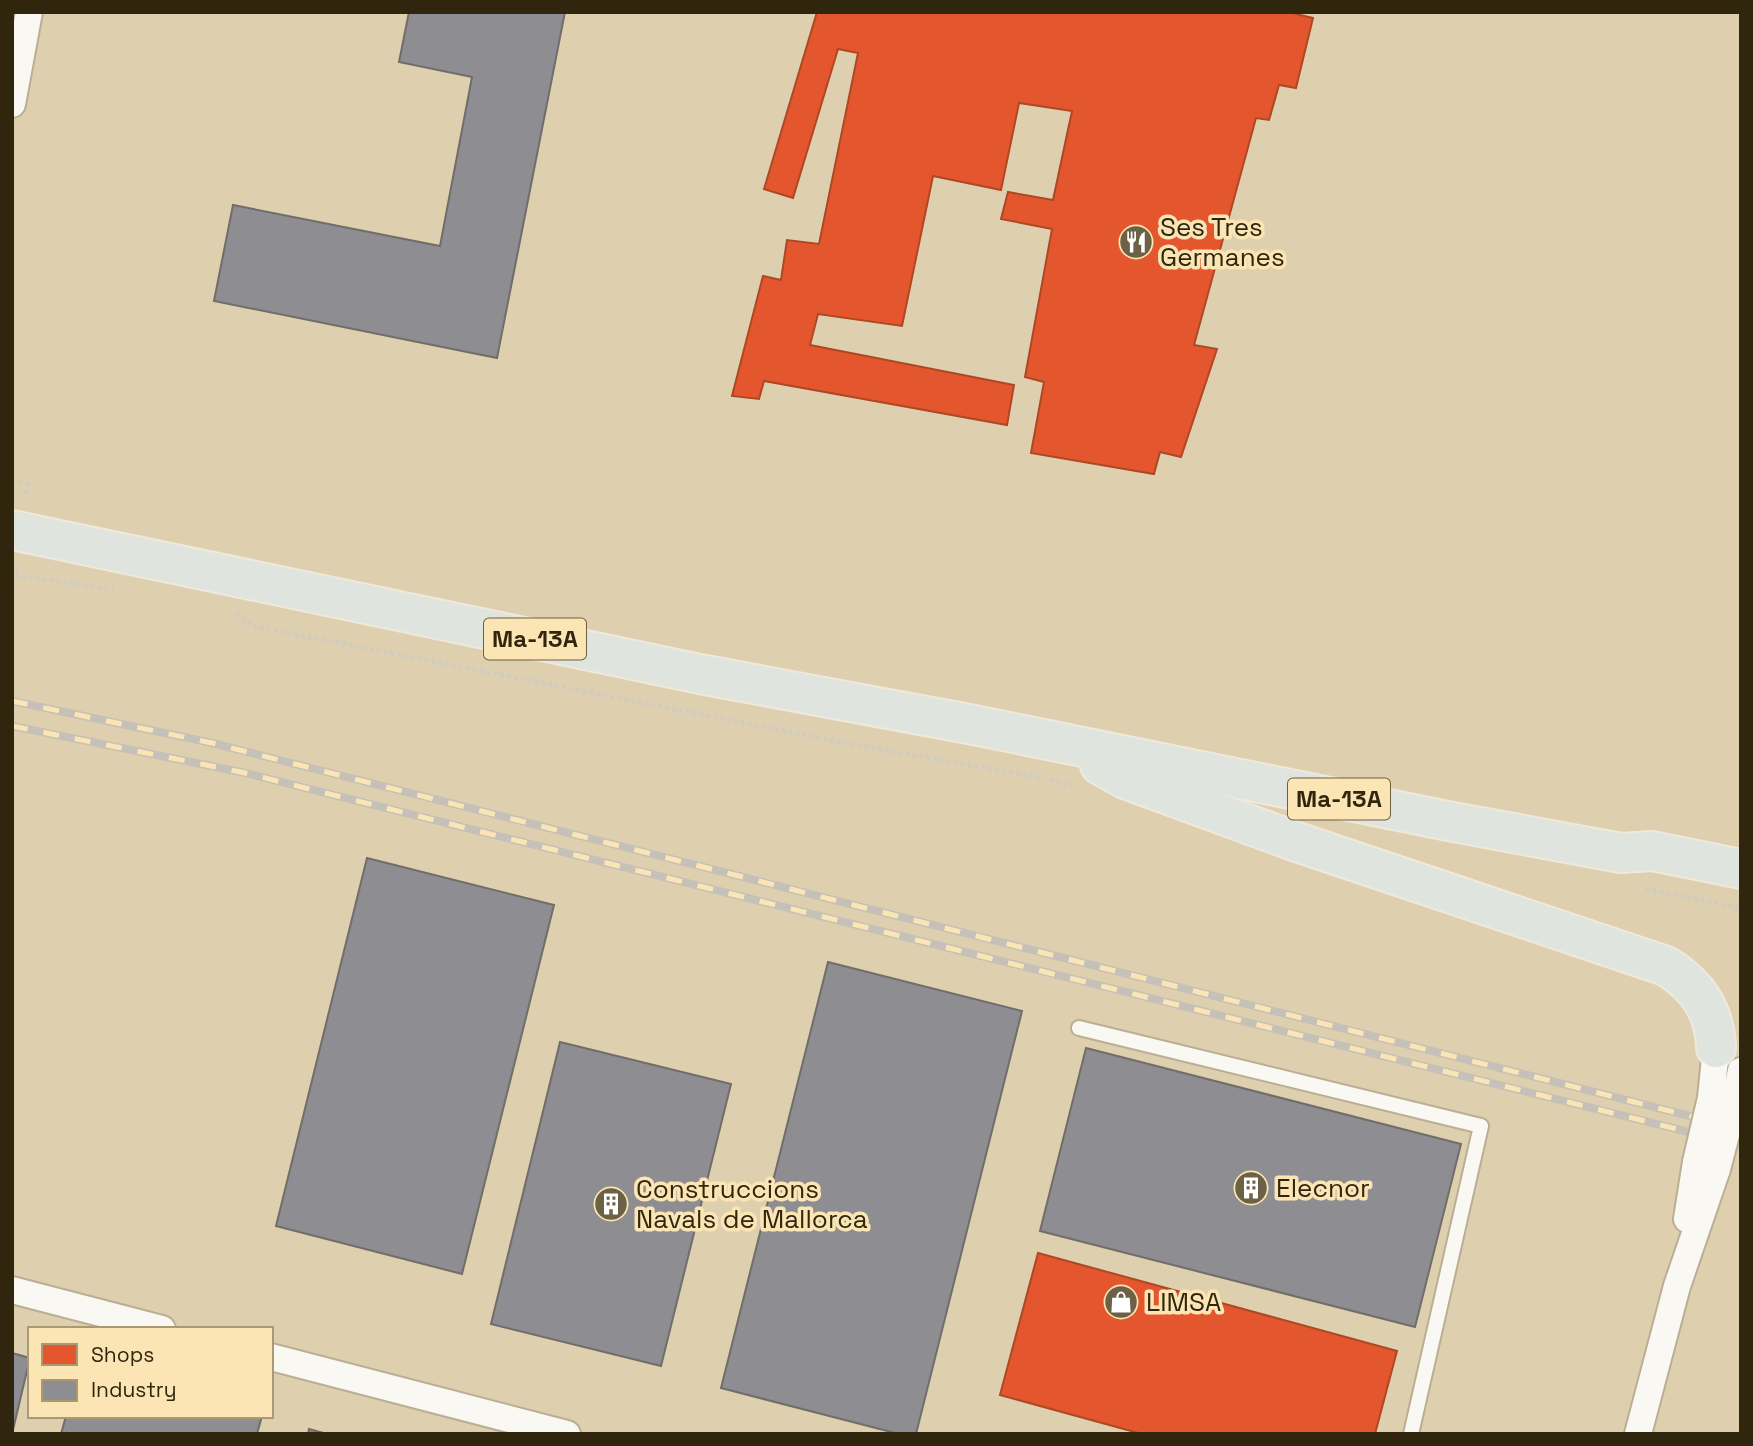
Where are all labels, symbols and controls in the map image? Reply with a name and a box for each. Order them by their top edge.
place label: Ses Tres Germanes [1160,210,1285,274]
restaurant icon: Ses Tres Germanes [1117,223,1155,261]
road number: Ma-13A [484,618,586,660]
road number: Ma-13A [1288,778,1390,820]
building icon: Elecnor [1232,1169,1270,1207]
place label: Elecnor [1276,1171,1370,1205]
place label: Construccions Navals de Mallorca [636,1172,868,1236]
building icon: Construccions Navals de Mallorca [592,1185,630,1223]
shop icon: LIMSA [1102,1283,1140,1321]
place label: LIMSA [1146,1285,1221,1319]
legend [28,1327,273,1418]
text: Shops [91,1341,154,1368]
text: Industry [91,1376,177,1403]

